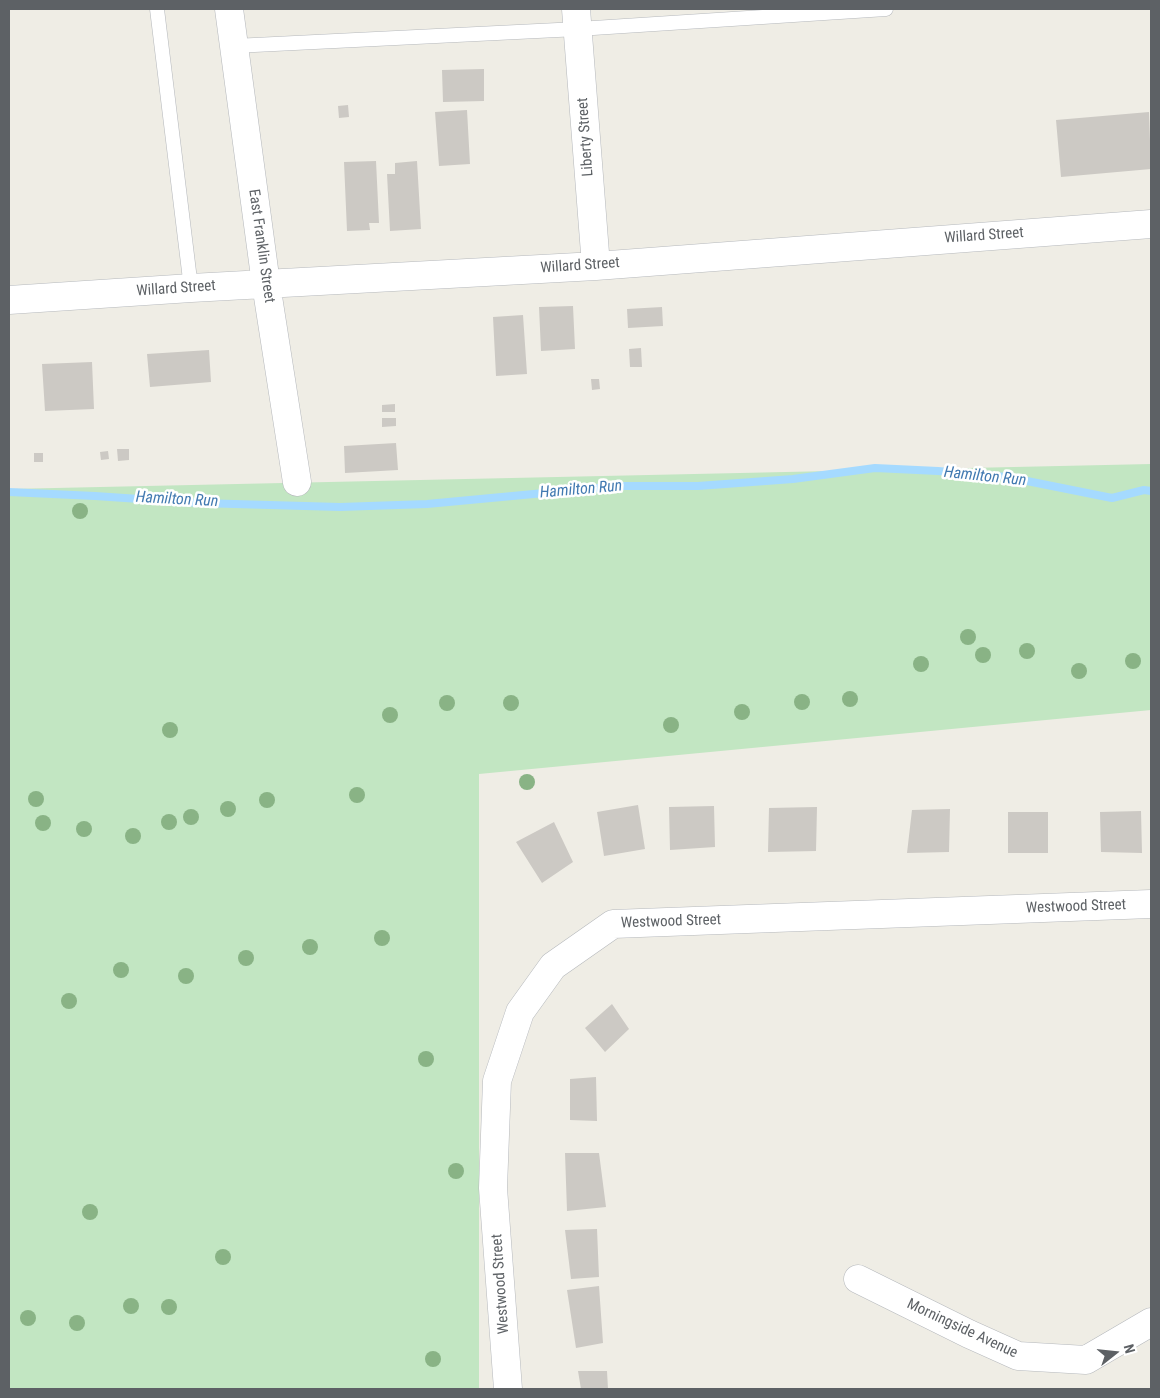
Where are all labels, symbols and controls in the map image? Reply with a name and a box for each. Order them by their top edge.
street label: Liberty Street [574,97,598,177]
street label: East Franklin Street [244,188,278,304]
street label: Willard Street [944,224,1024,248]
street label: Willard Street [540,254,620,278]
street label: Willard Street [136,277,216,301]
water label: Hamilton Run [943,463,1027,491]
water label: Hamilton Run [539,477,623,503]
water label: Hamilton Run [135,488,219,512]
street label: Westwood Street [1026,896,1126,918]
street label: Westwood Street [621,911,721,933]
street label: Westwood Street [489,1233,513,1335]
street label: Morningside Avenue [904,1295,1020,1363]
north arrow [1090,1328,1140,1378]
text: N [1121,1343,1138,1355]

